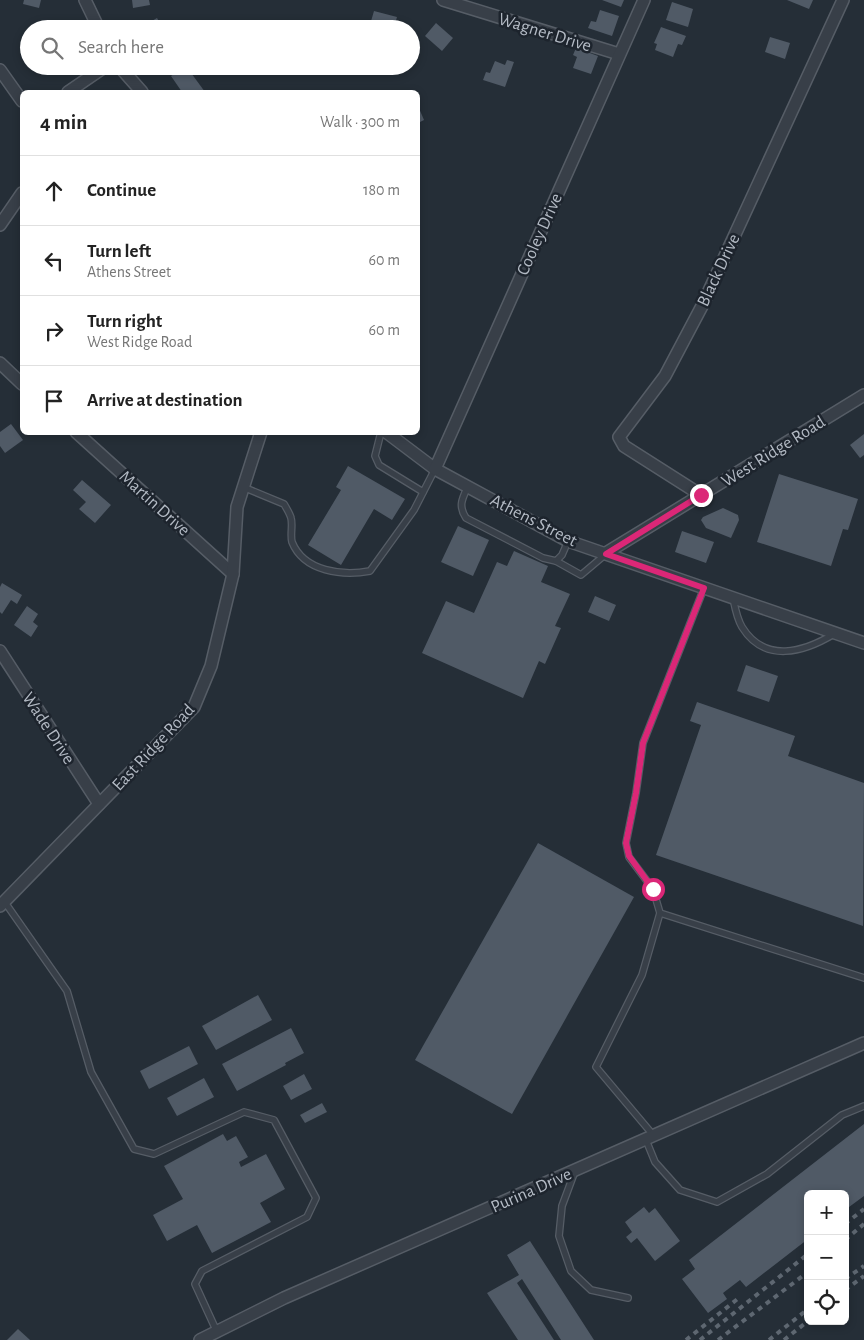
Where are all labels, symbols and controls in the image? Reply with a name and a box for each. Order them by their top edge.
street label: Wagner Drive [496,10,593,56]
search box [20,20,420,75]
icon: search [38,34,66,62]
text: Search here [78,38,164,57]
text: 4 min [40,112,87,133]
text: Walk · 300 m [320,114,400,130]
icon: ahead [40,177,68,205]
text: Continue [87,181,156,200]
text: 180 m [363,182,400,198]
street label: Cooley Drive [514,191,566,278]
street label: Black Drive [694,231,744,310]
text: Turn left [87,242,151,261]
icon: left [40,247,68,275]
text: 60 m [369,252,400,268]
text: Athens Street [87,264,171,280]
text: Turn right [87,312,162,331]
icon: right [40,317,68,345]
text: 60 m [369,322,400,338]
text: West Ridge Road [87,334,192,350]
icon: arrive [40,387,68,415]
text: Arrive at destination [87,391,243,410]
street label: West Ridge Road [719,413,829,491]
street label: Martin Drive [116,468,193,540]
route end [690,484,713,507]
street label: Athens Street [487,491,580,551]
street label: Wade Drive [18,689,78,768]
street label: East Ridge Road [109,701,198,795]
route start [642,878,665,901]
street label: Purina Drive [488,1165,574,1217]
map controls [804,1190,849,1325]
button: + [804,1190,849,1235]
button: − [804,1235,849,1280]
button: locate [804,1280,849,1325]

